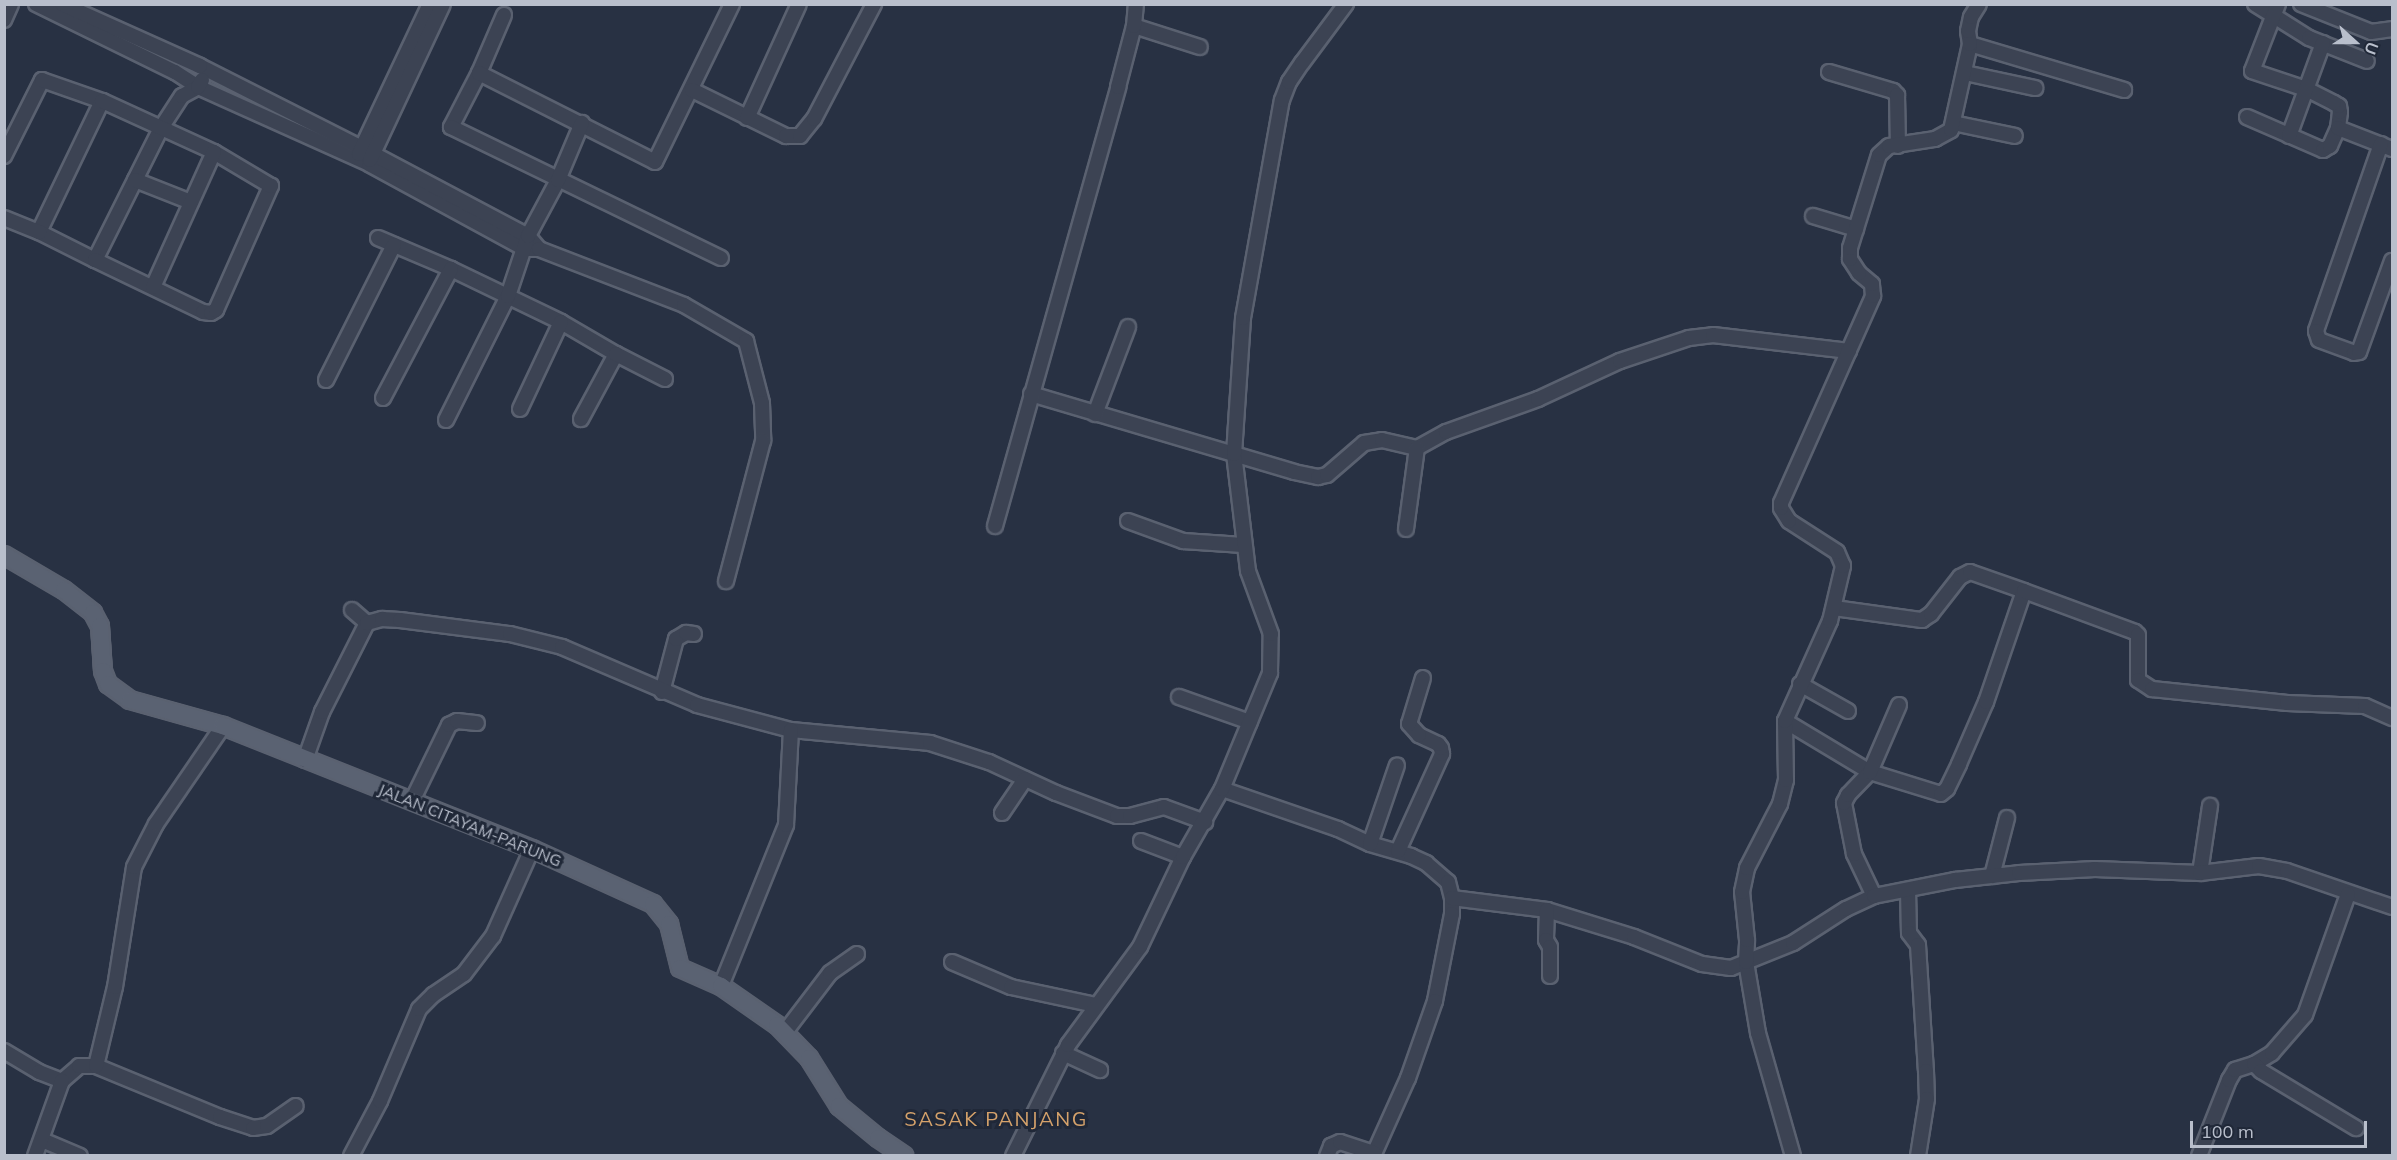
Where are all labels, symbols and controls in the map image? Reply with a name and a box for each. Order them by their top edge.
north arrow [2325,12,2385,72]
text: U [2360,39,2383,58]
street label: JALAN CITAYAM-PARUNG [376,779,564,871]
district label: SASAK PANJANG [904,1106,1088,1130]
scale bar [2193,1109,2370,1147]
text: 100 m [2201,1120,2254,1143]

